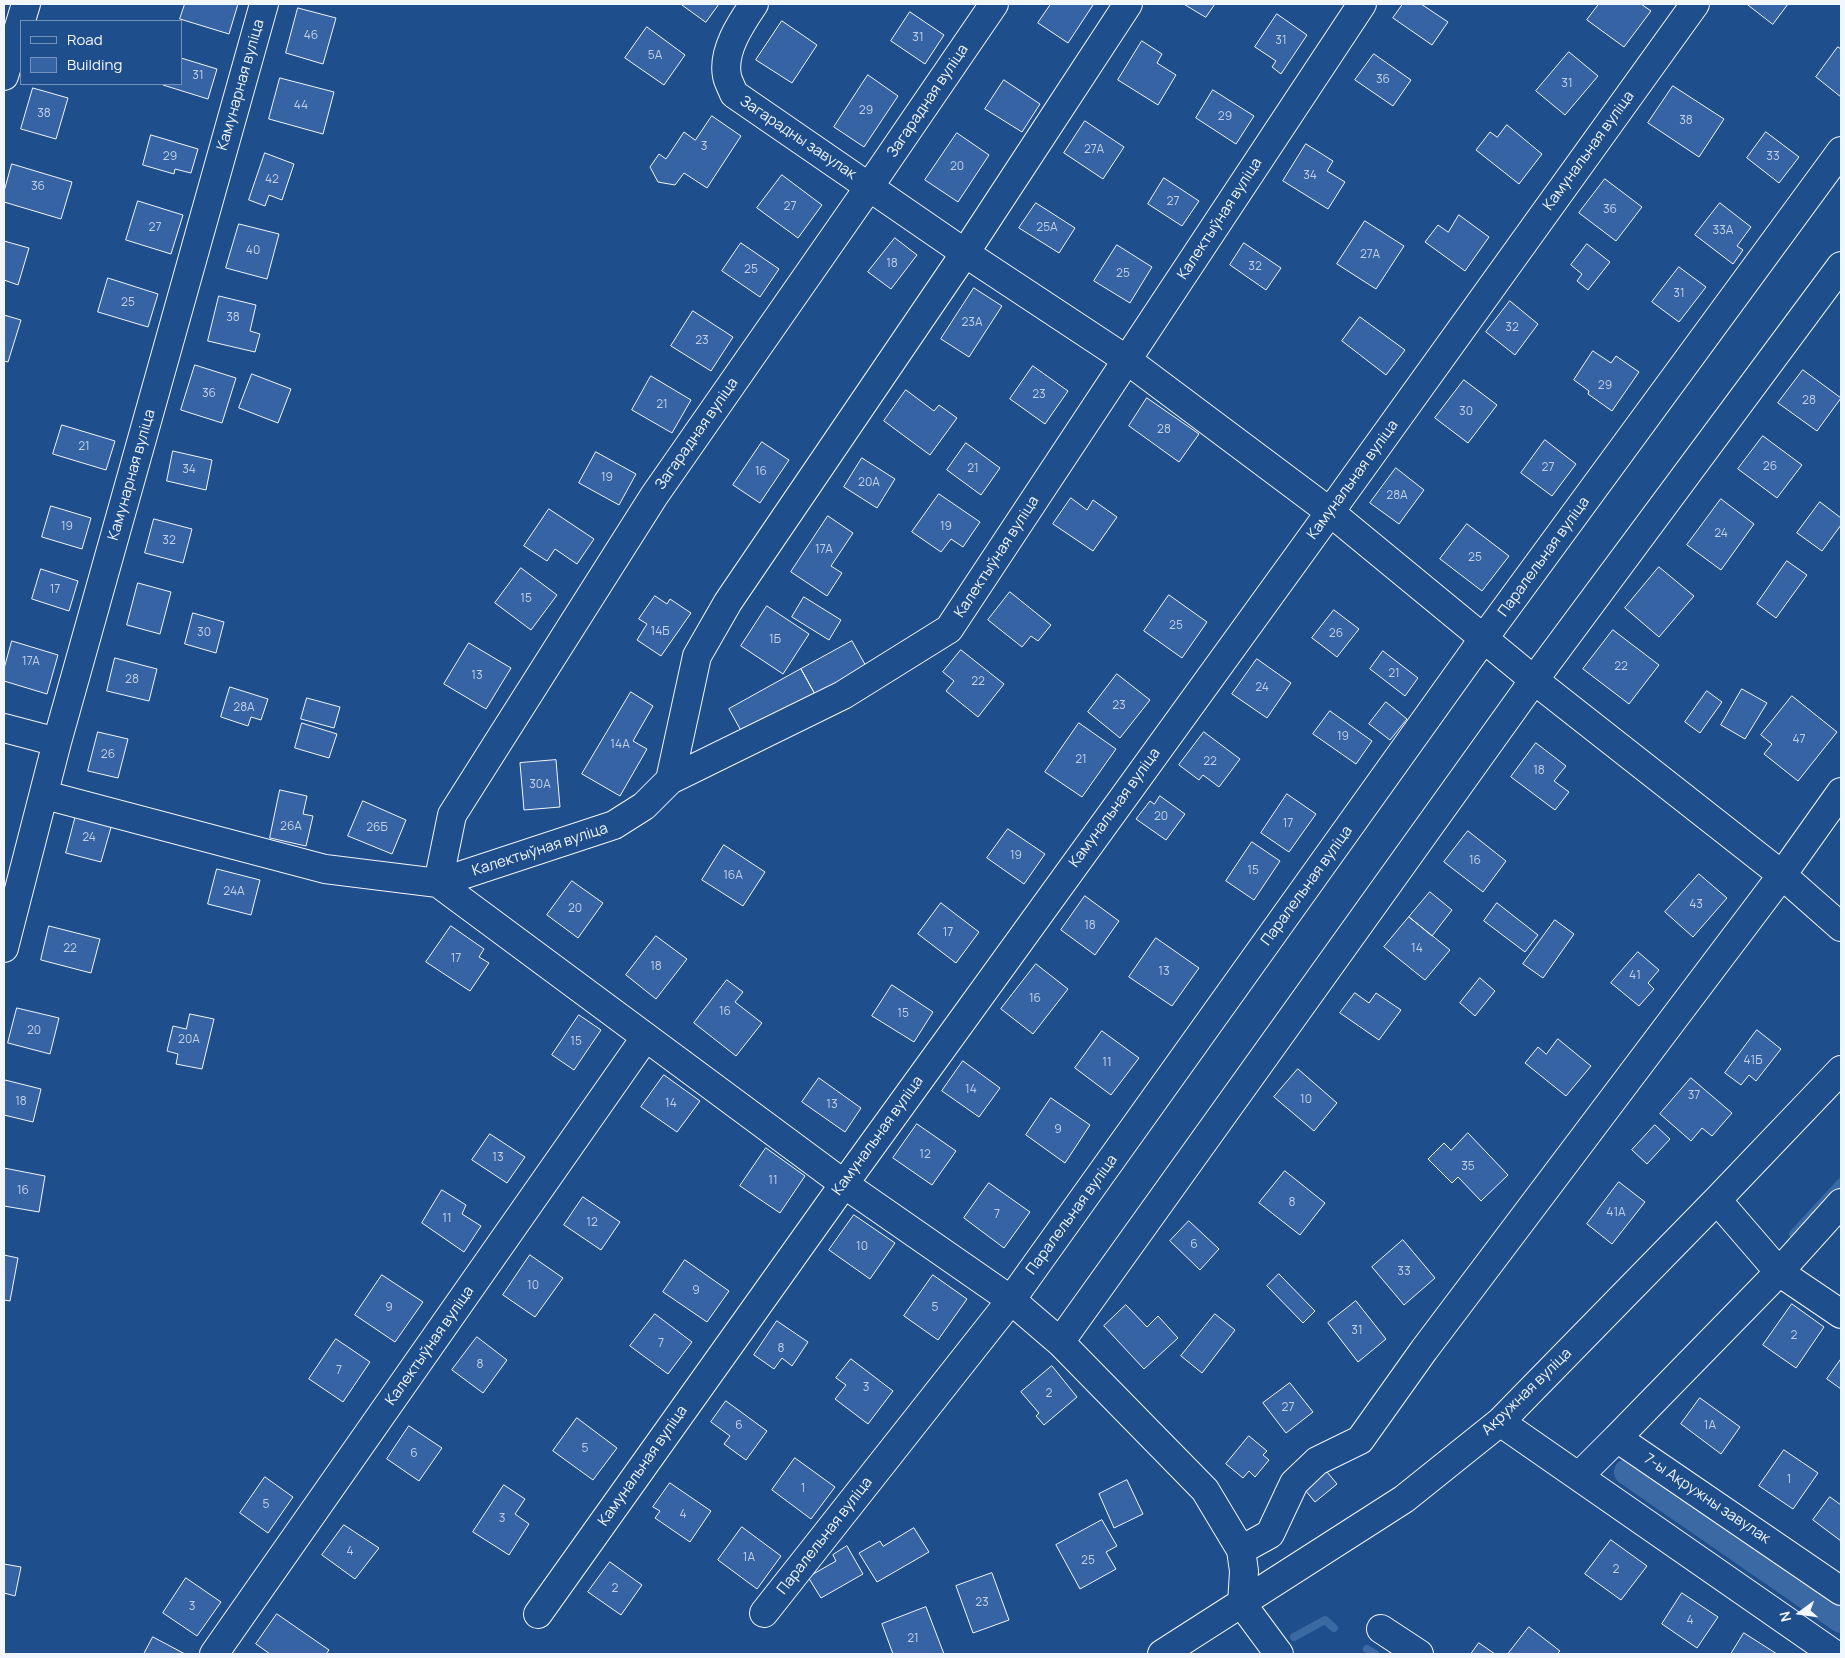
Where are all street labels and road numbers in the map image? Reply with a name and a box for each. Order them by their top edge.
street label: Камунарная вуліца [214,17,268,153]
street label: Загарадная вуліца [884,41,972,161]
street label: Камунальная вуліца [1540,88,1638,214]
street label: Загарадны завулак [736,92,860,184]
street label: Калектыўная вуліца [1174,155,1266,283]
street label: Загарадная вуліца [652,375,742,493]
street label: Камунарная вуліца [105,407,159,543]
street label: Камунальная вуліца [1304,417,1402,543]
street label: Калектыўная вуліца [951,493,1043,621]
street label: Паралельная вуліца [1495,494,1593,620]
street label: Камунальная вуліца [1066,745,1164,871]
street label: Калектыўная вуліца [470,820,610,880]
street label: Паралельная вуліца [1258,823,1356,949]
street label: Камунальная вуліца [829,1073,927,1199]
street label: Паралельная вуліца [1023,1152,1121,1278]
street label: Калектыўная вуліца [382,1283,478,1409]
street label: Акружная вуліца [1478,1345,1576,1439]
street label: Камунальная вуліца [595,1402,691,1530]
street label: 7-ы Акружны завулак [1640,1450,1774,1548]
street label: Паралельная вуліца [774,1474,876,1598]

